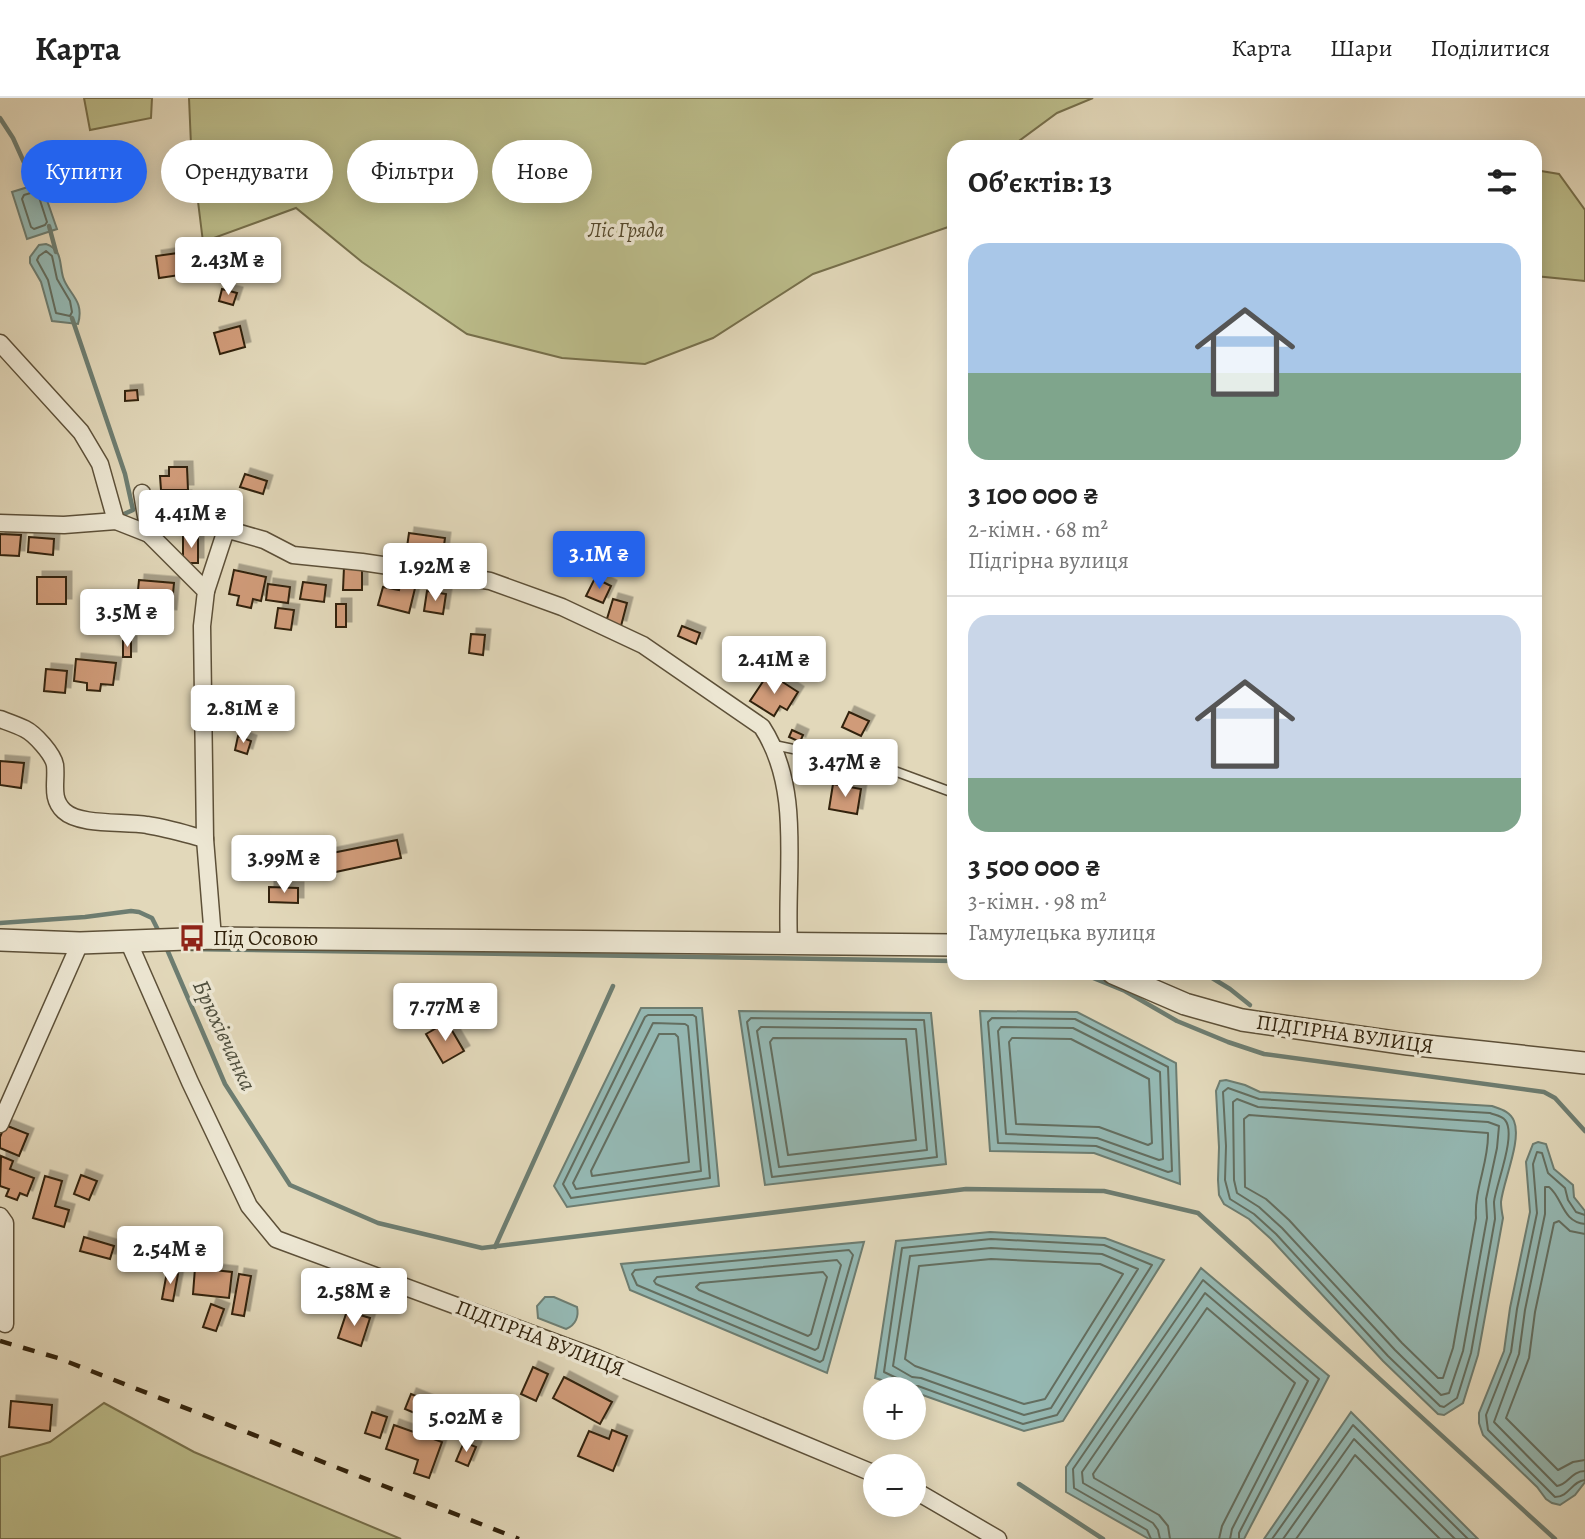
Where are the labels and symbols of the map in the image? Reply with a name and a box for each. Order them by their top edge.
park label: Ліс Гряда [587,216,664,244]
pin: 2.43M ₴ [163,238,293,297]
pin: 4.41M ₴ [126,490,256,550]
pin: 3.1M ₴ [542,532,656,591]
pin: 1.92M ₴ [370,544,500,603]
pin: 3.5M ₴ [70,589,184,649]
pin: 2.41M ₴ [709,636,839,696]
pin: 2.81M ₴ [178,686,308,745]
pin: 3.47M ₴ [780,740,910,799]
pin: 3.99M ₴ [219,836,349,895]
bus stop icon: Під Осовою [177,923,207,953]
place label: Під Осовою [213,924,318,952]
water label: Брюхівчанка [185,975,264,1096]
pin: 7.77M ₴ [380,984,510,1043]
street label: ПІДГІРНА ВУЛИЦЯ [1255,1008,1435,1060]
pin: 2.54M ₴ [105,1226,235,1286]
pin: 2.58M ₴ [289,1268,419,1328]
street label: ПІДГІРНА ВУЛИЦЯ [452,1293,628,1383]
pin: 5.02M ₴ [401,1394,531,1454]

